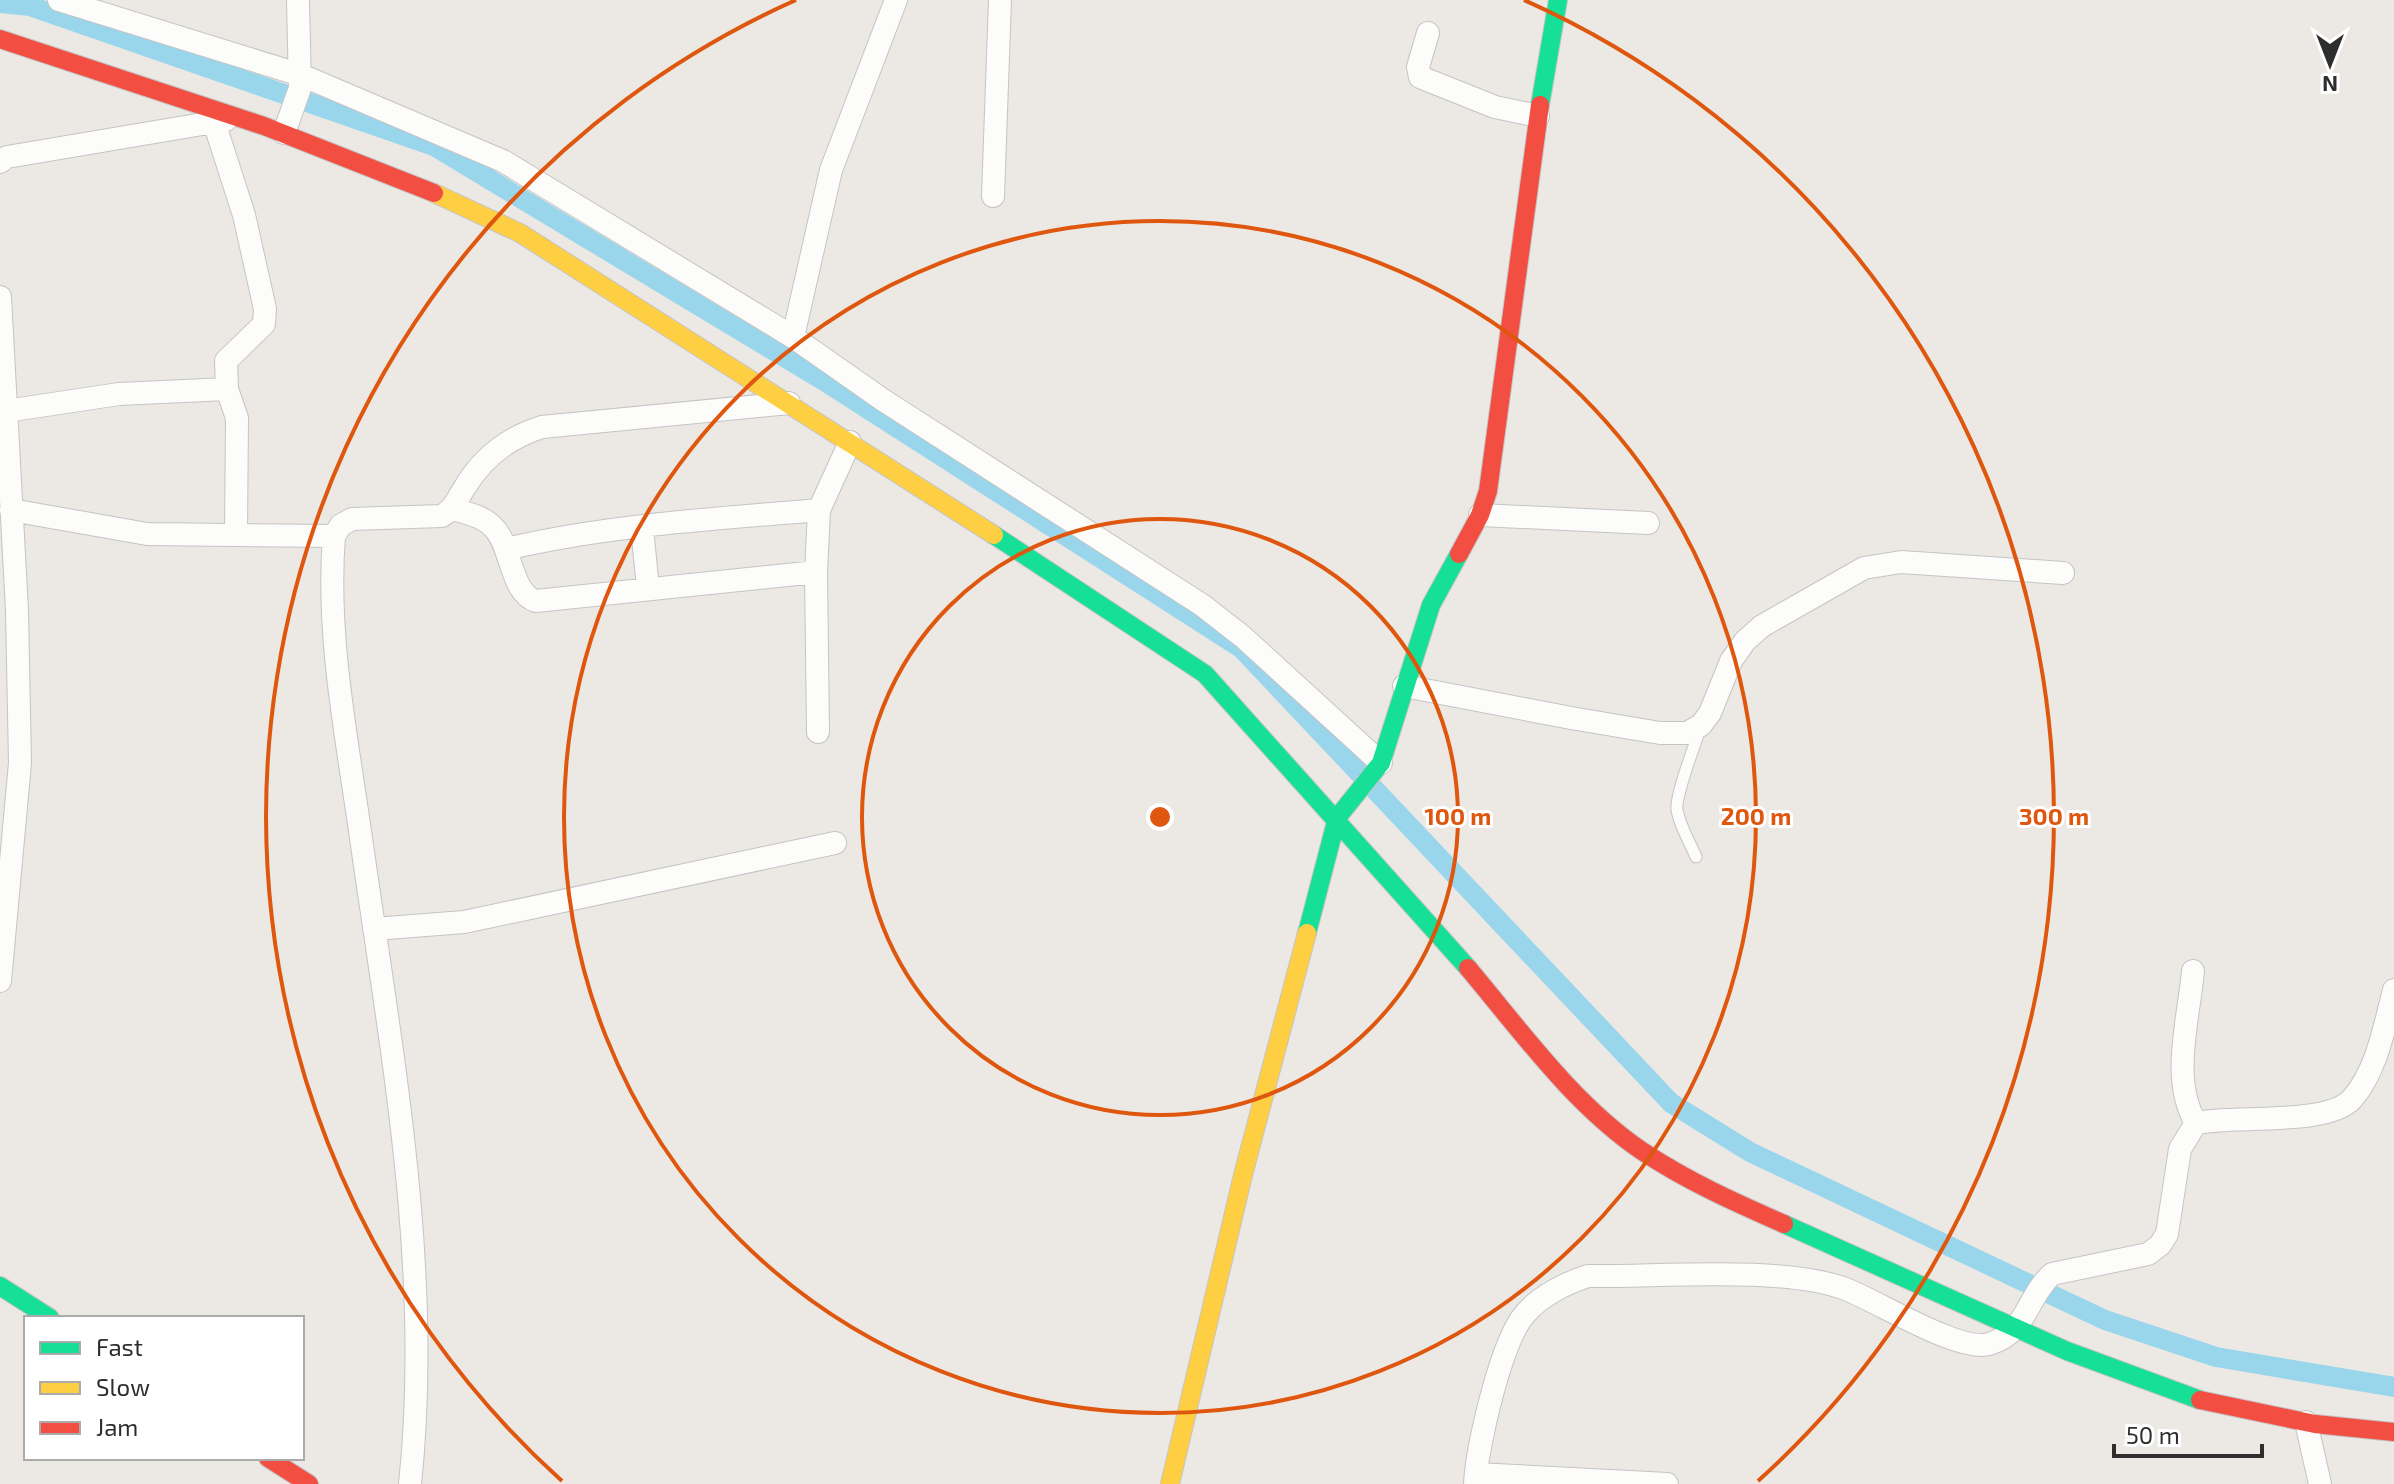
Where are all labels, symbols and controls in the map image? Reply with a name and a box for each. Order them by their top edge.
north arrow [2290,24,2370,104]
text: N [2322,72,2338,98]
text: 100 m [1425,801,1491,830]
text: 200 m [1721,801,1791,830]
text: 300 m [2019,801,2089,830]
centre of rings [1146,803,1174,831]
legend [24,1316,304,1460]
text: Fast [96,1332,143,1361]
text: Slow [96,1372,150,1401]
scale bar [2114,1408,2262,1458]
text: Jam [96,1412,138,1441]
text: 50 m [2126,1420,2180,1449]

